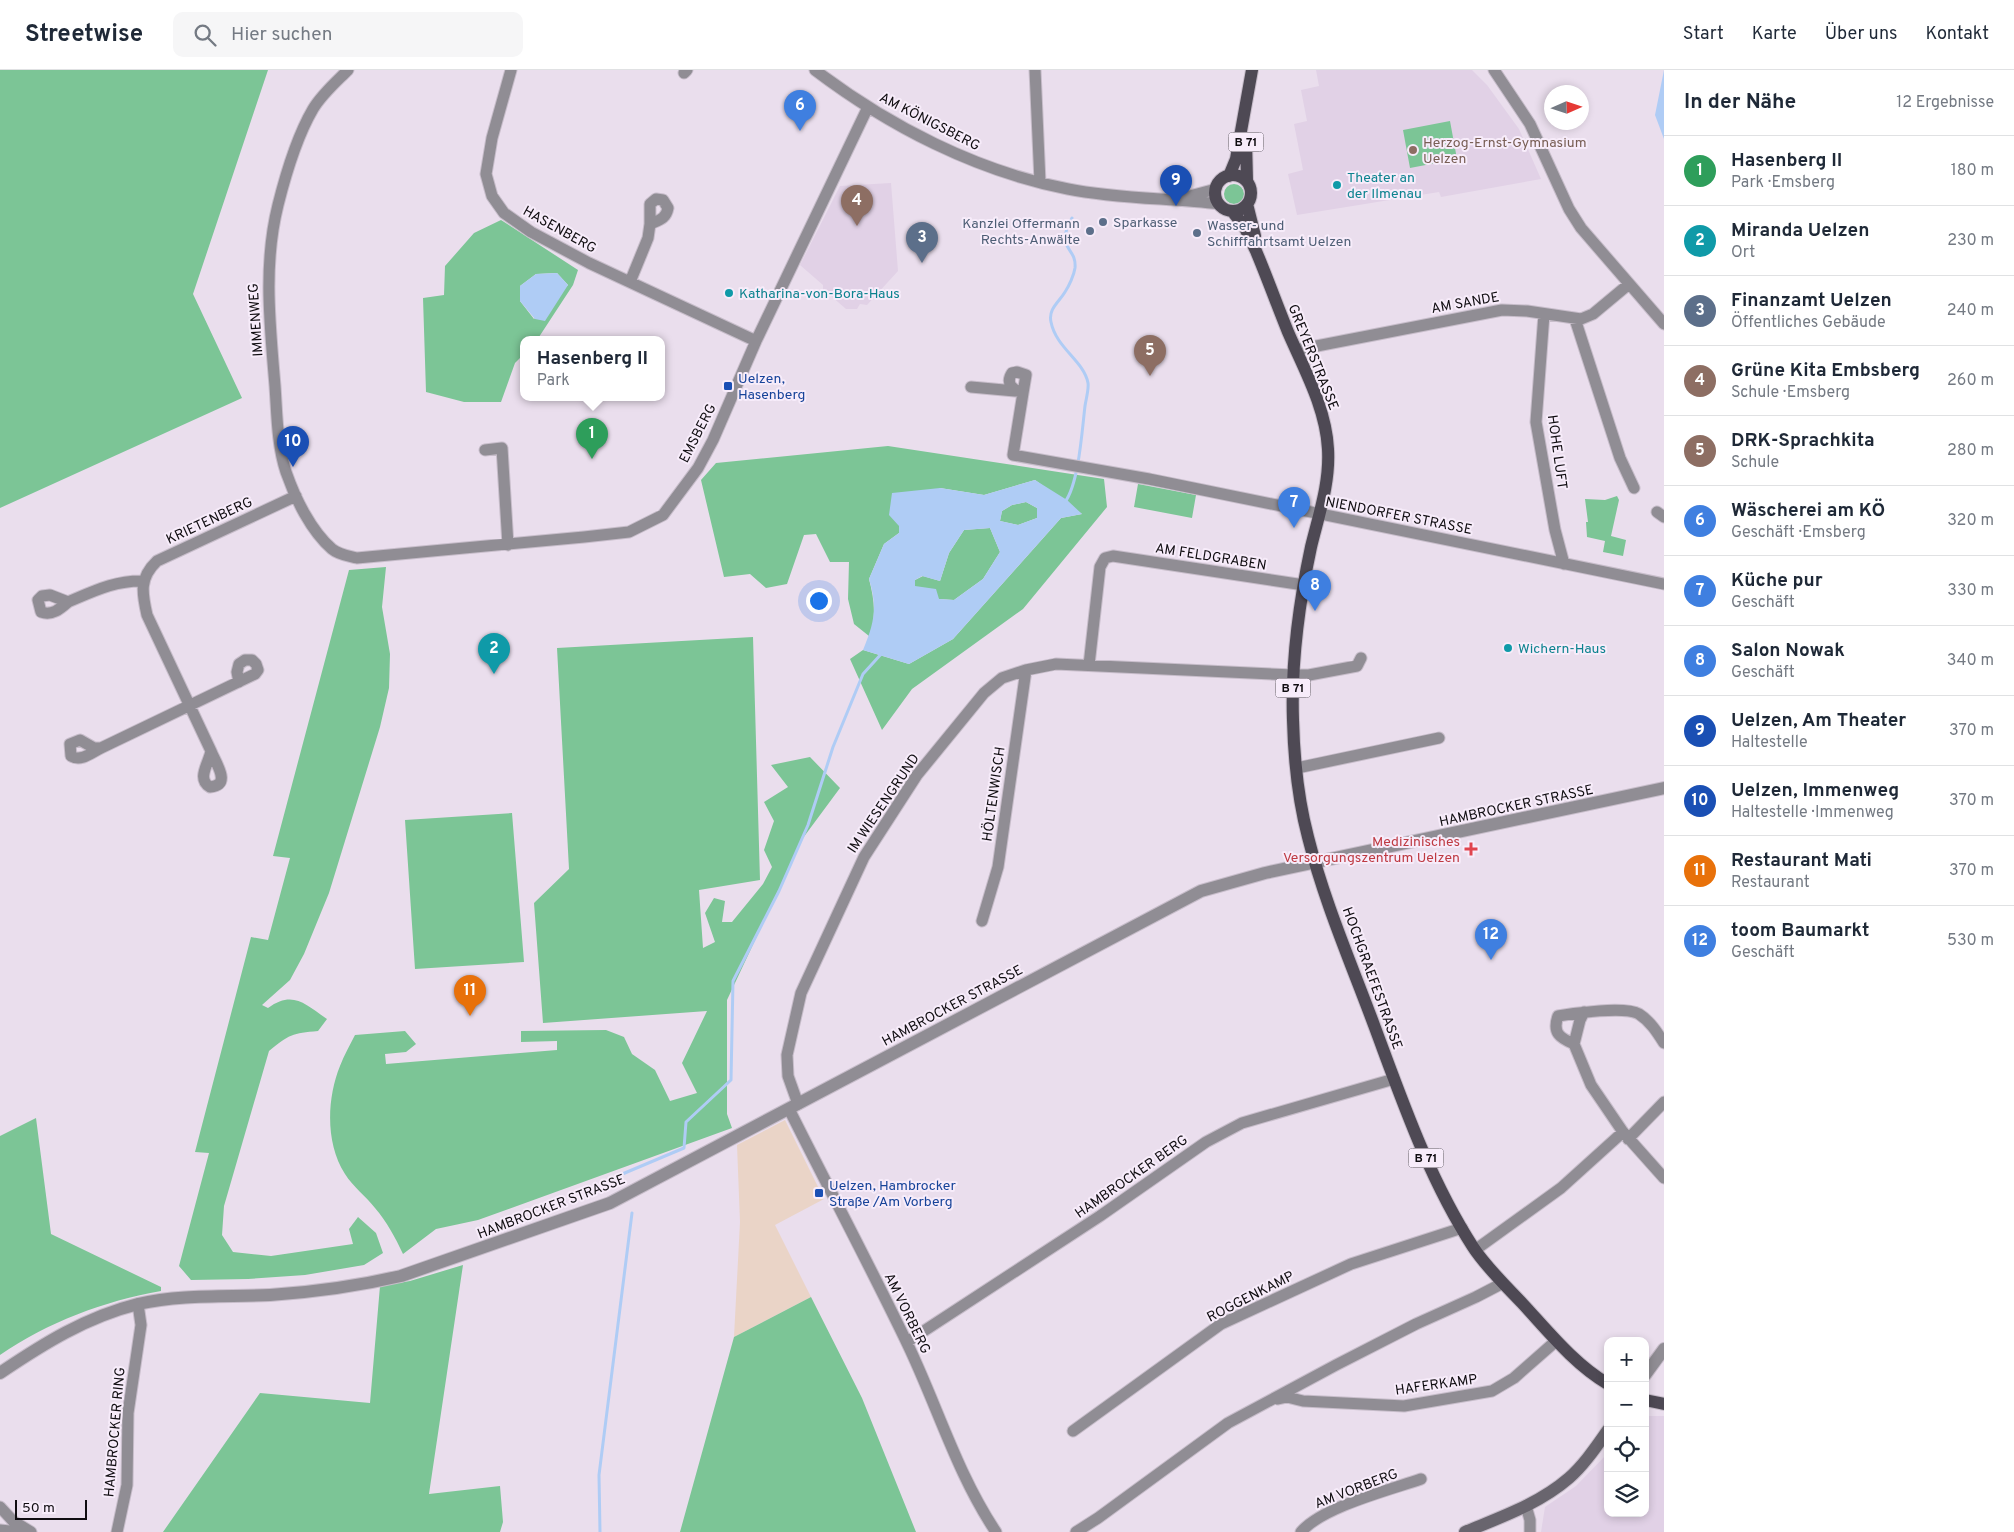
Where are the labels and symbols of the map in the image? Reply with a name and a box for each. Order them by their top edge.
north arrow [1544,85,1589,130]
street label: AM KÖNIGSBERG [876,89,983,155]
pin: 6 [784,90,816,131]
road number: B 71 [1228,132,1264,152]
place label: Herzog-Ernst-Gymnasium Uelzen [1423,135,1587,168]
marker: Herzog-Ernst-Gymnasium Uelzen [1407,144,1419,156]
pin: 9 [1160,165,1192,206]
place label: Theater an der Ilmenau [1347,170,1422,203]
marker: Theater an der Ilmenau [1331,179,1343,191]
pin: 4 [841,185,873,226]
street label: HASENBERG [520,203,599,258]
place label: Sparkasse [1113,215,1177,232]
place label: Kanzlei Offermann Rechts-Anwälte [962,216,1080,249]
marker: Sparkasse [1097,216,1109,228]
place label: Wasser- und Schifffahrtsamt Uelzen [1207,218,1351,251]
pin: 3 [906,222,938,263]
marker: Kanzlei Offermann Rechts-Anwälte [1084,225,1096,237]
marker: Wasser- und Schifffahrtsamt Uelzen [1191,227,1203,239]
street label: IMMENWEG [245,283,268,357]
place label: Katharina-von-Bora-Haus [739,286,900,303]
marker: Katharina-von-Bora-Haus [723,287,735,299]
street label: AM SANDE [1430,289,1501,318]
street label: GREYERSTRASSE [1284,302,1342,413]
pin: 5 [1134,335,1166,376]
place label: Uelzen, Hasenberg [738,371,805,404]
marker: Uelzen, Hasenberg [722,380,734,392]
street label: EMSBERG [676,401,720,466]
street label: HOHE LUFT [1543,414,1570,490]
pin: 1 [576,418,608,459]
pin: 10 [277,426,309,467]
pin: 7 [1278,487,1310,528]
street label: KRIETENBERG [164,494,256,549]
street label: NIENDORFER STRASSE [1324,494,1474,539]
street label: AM FELDGRABEN [1154,540,1268,575]
pin: 8 [1299,570,1331,611]
your location [806,588,832,614]
pin: 2 [478,633,510,674]
place label: Wichern-Haus [1518,641,1606,658]
marker: Wichern-Haus [1502,642,1514,654]
road number: B 71 [1276,678,1310,698]
street label: HÖLTENWISCH [978,746,1010,843]
street label: IM WIESENGRUND [845,751,924,857]
street label: HAMBROCKER STRASSE [1438,782,1595,831]
place label: Medizinisches Versorgungszentrum Uelzen [1283,834,1460,867]
marker: Medizinisches Versorgungszentrum Uelzen [1464,842,1478,856]
street label: HOCHGRAEFESTRASSE [1338,905,1405,1052]
pin: 12 [1475,919,1507,960]
street label: HAMBROCKER STRASSE [879,962,1026,1051]
pin: 11 [454,975,486,1016]
street label: HAMBROCKER BERG [1072,1132,1192,1223]
road number: B 71 [1408,1148,1444,1168]
street label: HAMBROCKER STRASSE [475,1171,628,1244]
place label: Uelzen, Hambrocker Straße /Am Vorberg [829,1178,956,1211]
marker: Uelzen, Hambrocker Straße /Am Vorberg [813,1187,825,1199]
street label: ROGGENKAMP [1204,1268,1297,1327]
street label: AM VORBERG [880,1270,934,1357]
street label: HAMBROCKER RING [101,1366,130,1498]
street label: HAFERKAMP [1394,1371,1478,1400]
street label: AM VORBERG [1313,1466,1401,1513]
scale bar [15,1497,88,1520]

